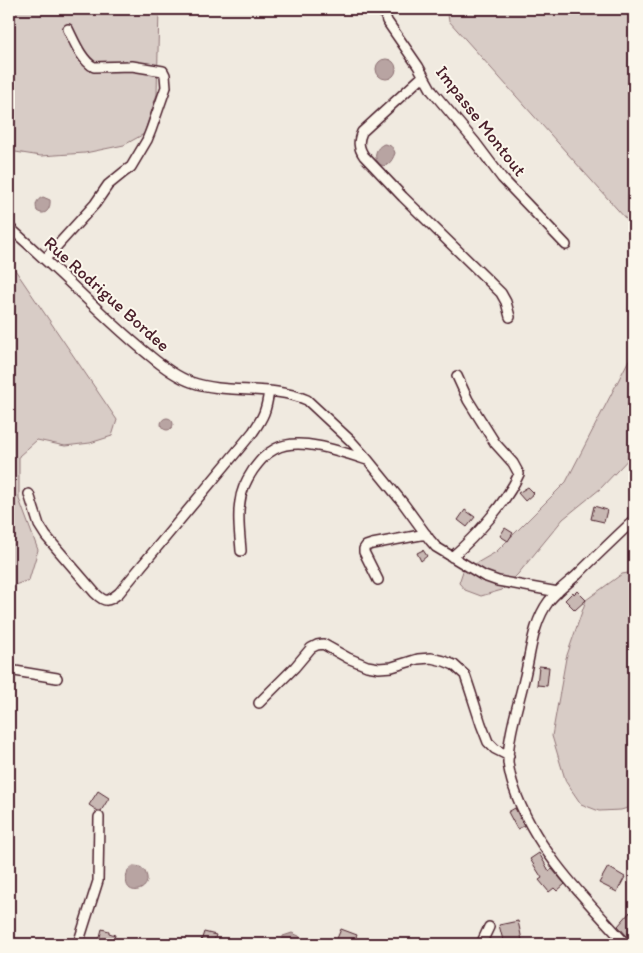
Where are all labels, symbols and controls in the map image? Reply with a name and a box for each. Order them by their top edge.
street label: Impasse Montout [431,61,531,181]
street label: Rue Rodrigue Bordee [40,232,174,356]

